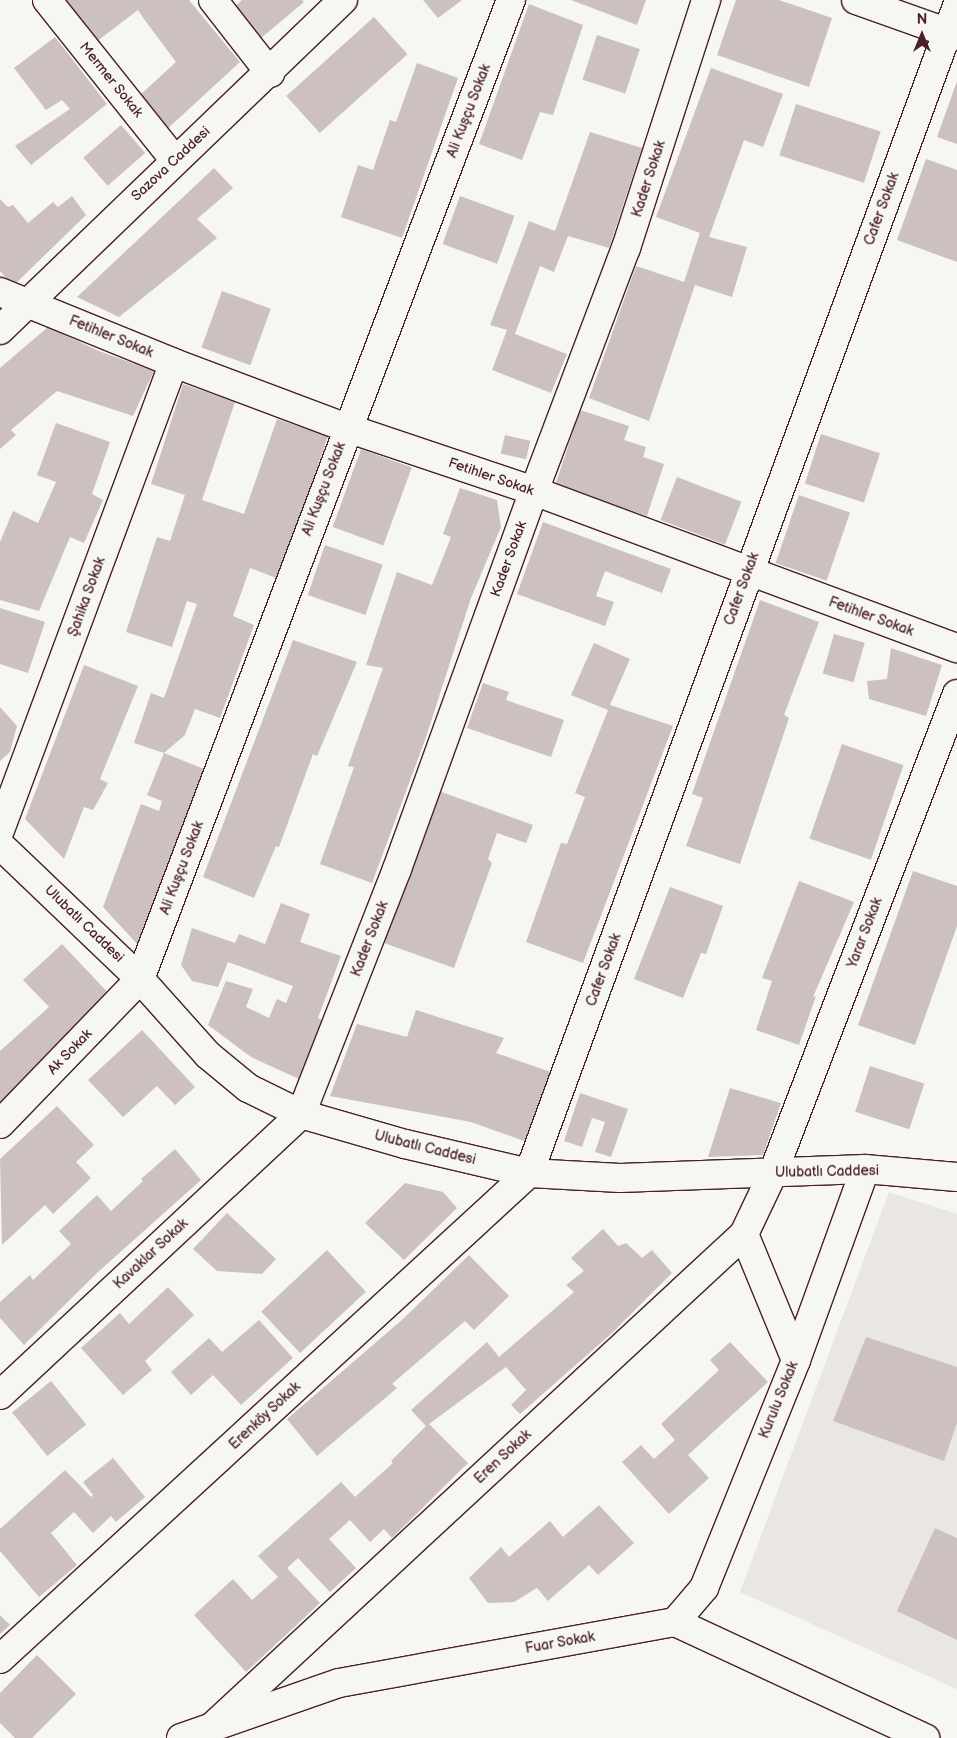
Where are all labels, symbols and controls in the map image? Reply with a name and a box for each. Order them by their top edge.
north arrow [897,10,947,60]
text: N [917,11,927,28]
street label: Mermer Sokak [76,39,146,121]
street label: Ali Kuşçu Sokak [443,62,495,160]
street label: Sazova Caddesi [128,123,214,205]
street label: Kader Sokak [629,138,669,220]
street label: Cafer Sokak [861,170,903,248]
street label: Fetihler Sokak [66,312,156,362]
street label: Ali Kuşçu Sokak [298,440,350,538]
street label: Fetihler Sokak [446,454,536,500]
street label: Kader Sokak [487,519,531,599]
street label: Cafer Sokak [721,550,763,628]
street label: Şahika Sokak [65,555,109,639]
street label: Fetihler Sokak [826,594,916,640]
street label: Ali Kuşçu Sokak [156,819,208,917]
street label: Ulubatlı Caddesi [41,882,127,966]
street label: Yarar Sokak [844,895,886,971]
street label: Kader Sokak [348,899,392,979]
street label: Cafer Sokak [583,931,625,1009]
street label: Ak Sokak [44,1026,96,1078]
street label: Ulubatlı Caddesi [373,1127,477,1169]
street label: Ulubatlı Caddesi [775,1163,879,1181]
street label: Kavaklar Sokak [110,1215,192,1293]
street label: Kurulu Sokak [756,1359,802,1441]
street label: Erenköy Sokak [225,1378,305,1454]
street label: Eren Sokak [471,1426,535,1488]
street label: Fuar Sokak [524,1629,596,1657]

